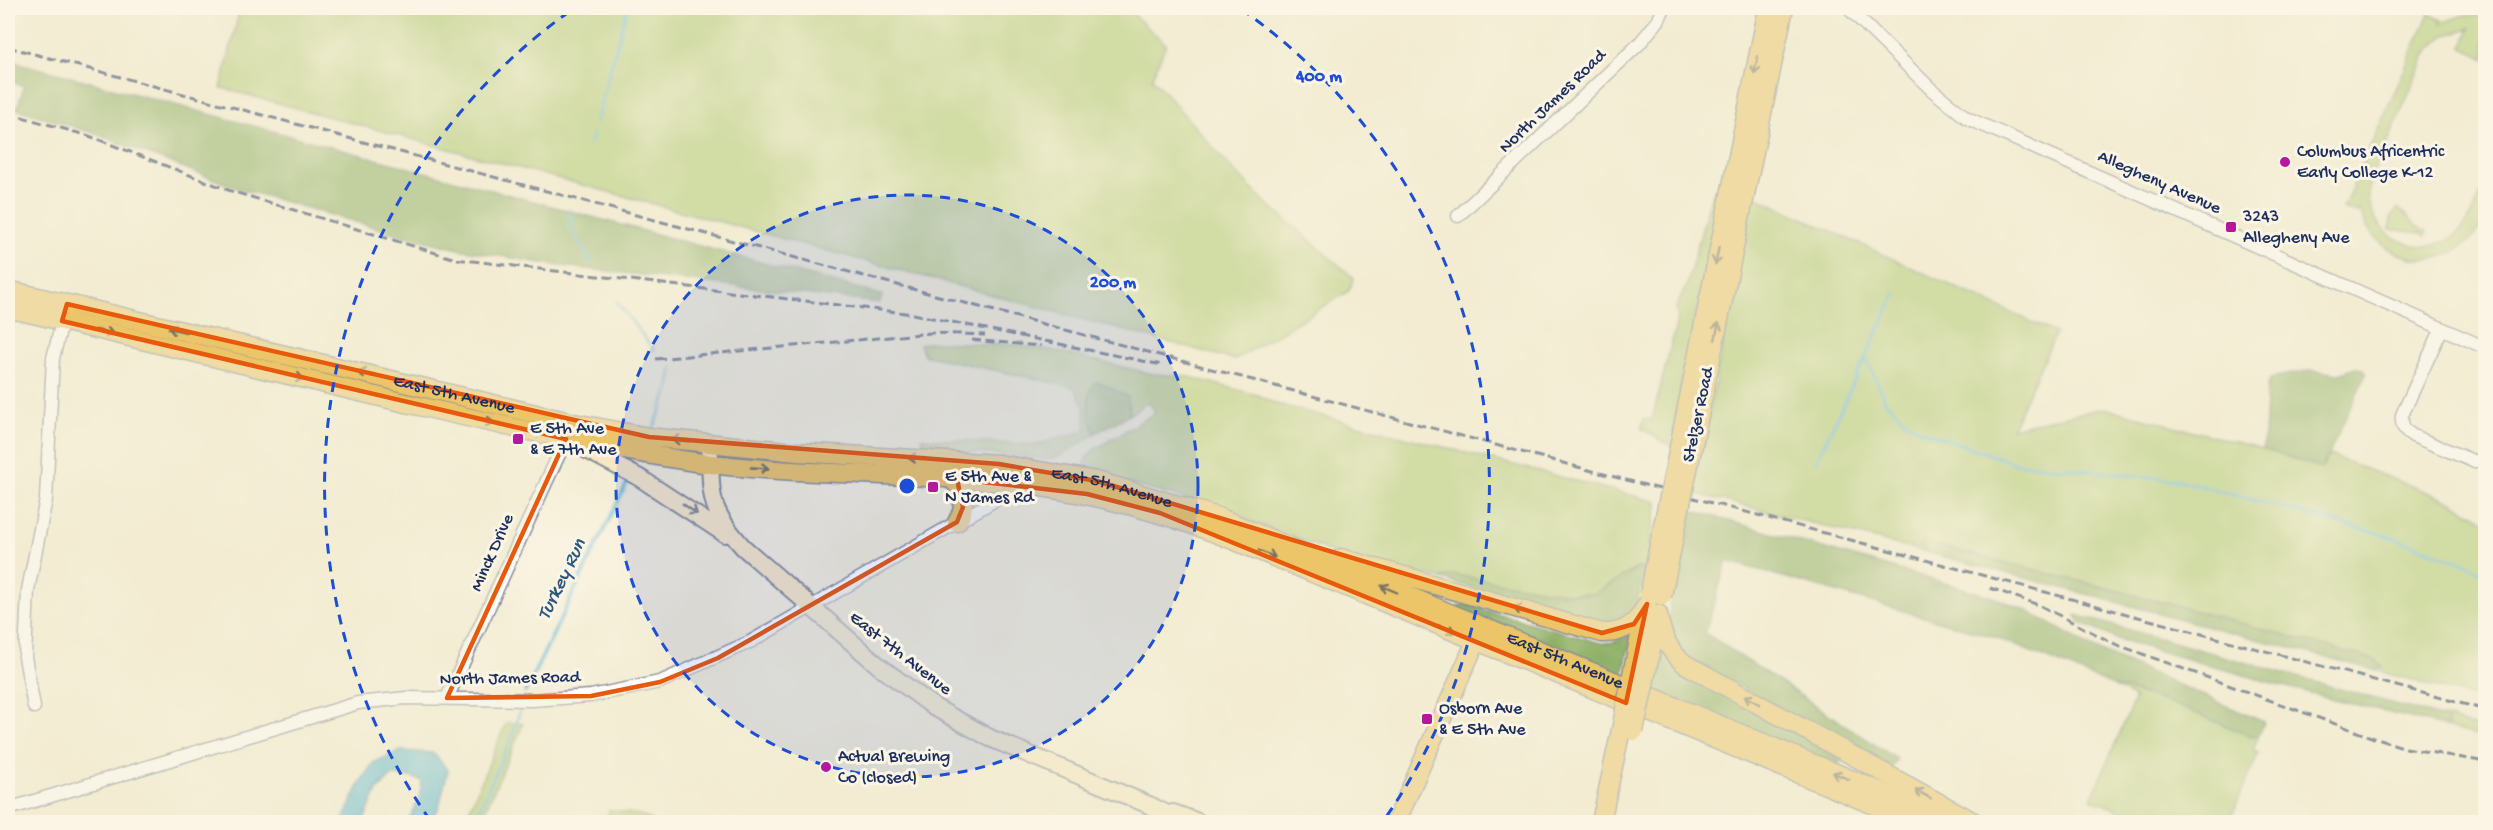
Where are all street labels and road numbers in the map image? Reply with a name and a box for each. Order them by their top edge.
street label: North James Road [1495,45,1612,158]
street label: Allegheny Avenue [2094,146,2225,220]
street label: Stelzer Road [1679,364,1720,464]
street label: East 5th Avenue [391,370,518,419]
street label: East 5th Avenue [1049,463,1175,513]
street label: Minck Drive [467,510,520,595]
street label: East 7th Avenue [845,607,956,701]
street label: East 5th Avenue [1503,627,1627,695]
street label: North James Road [440,667,582,691]

